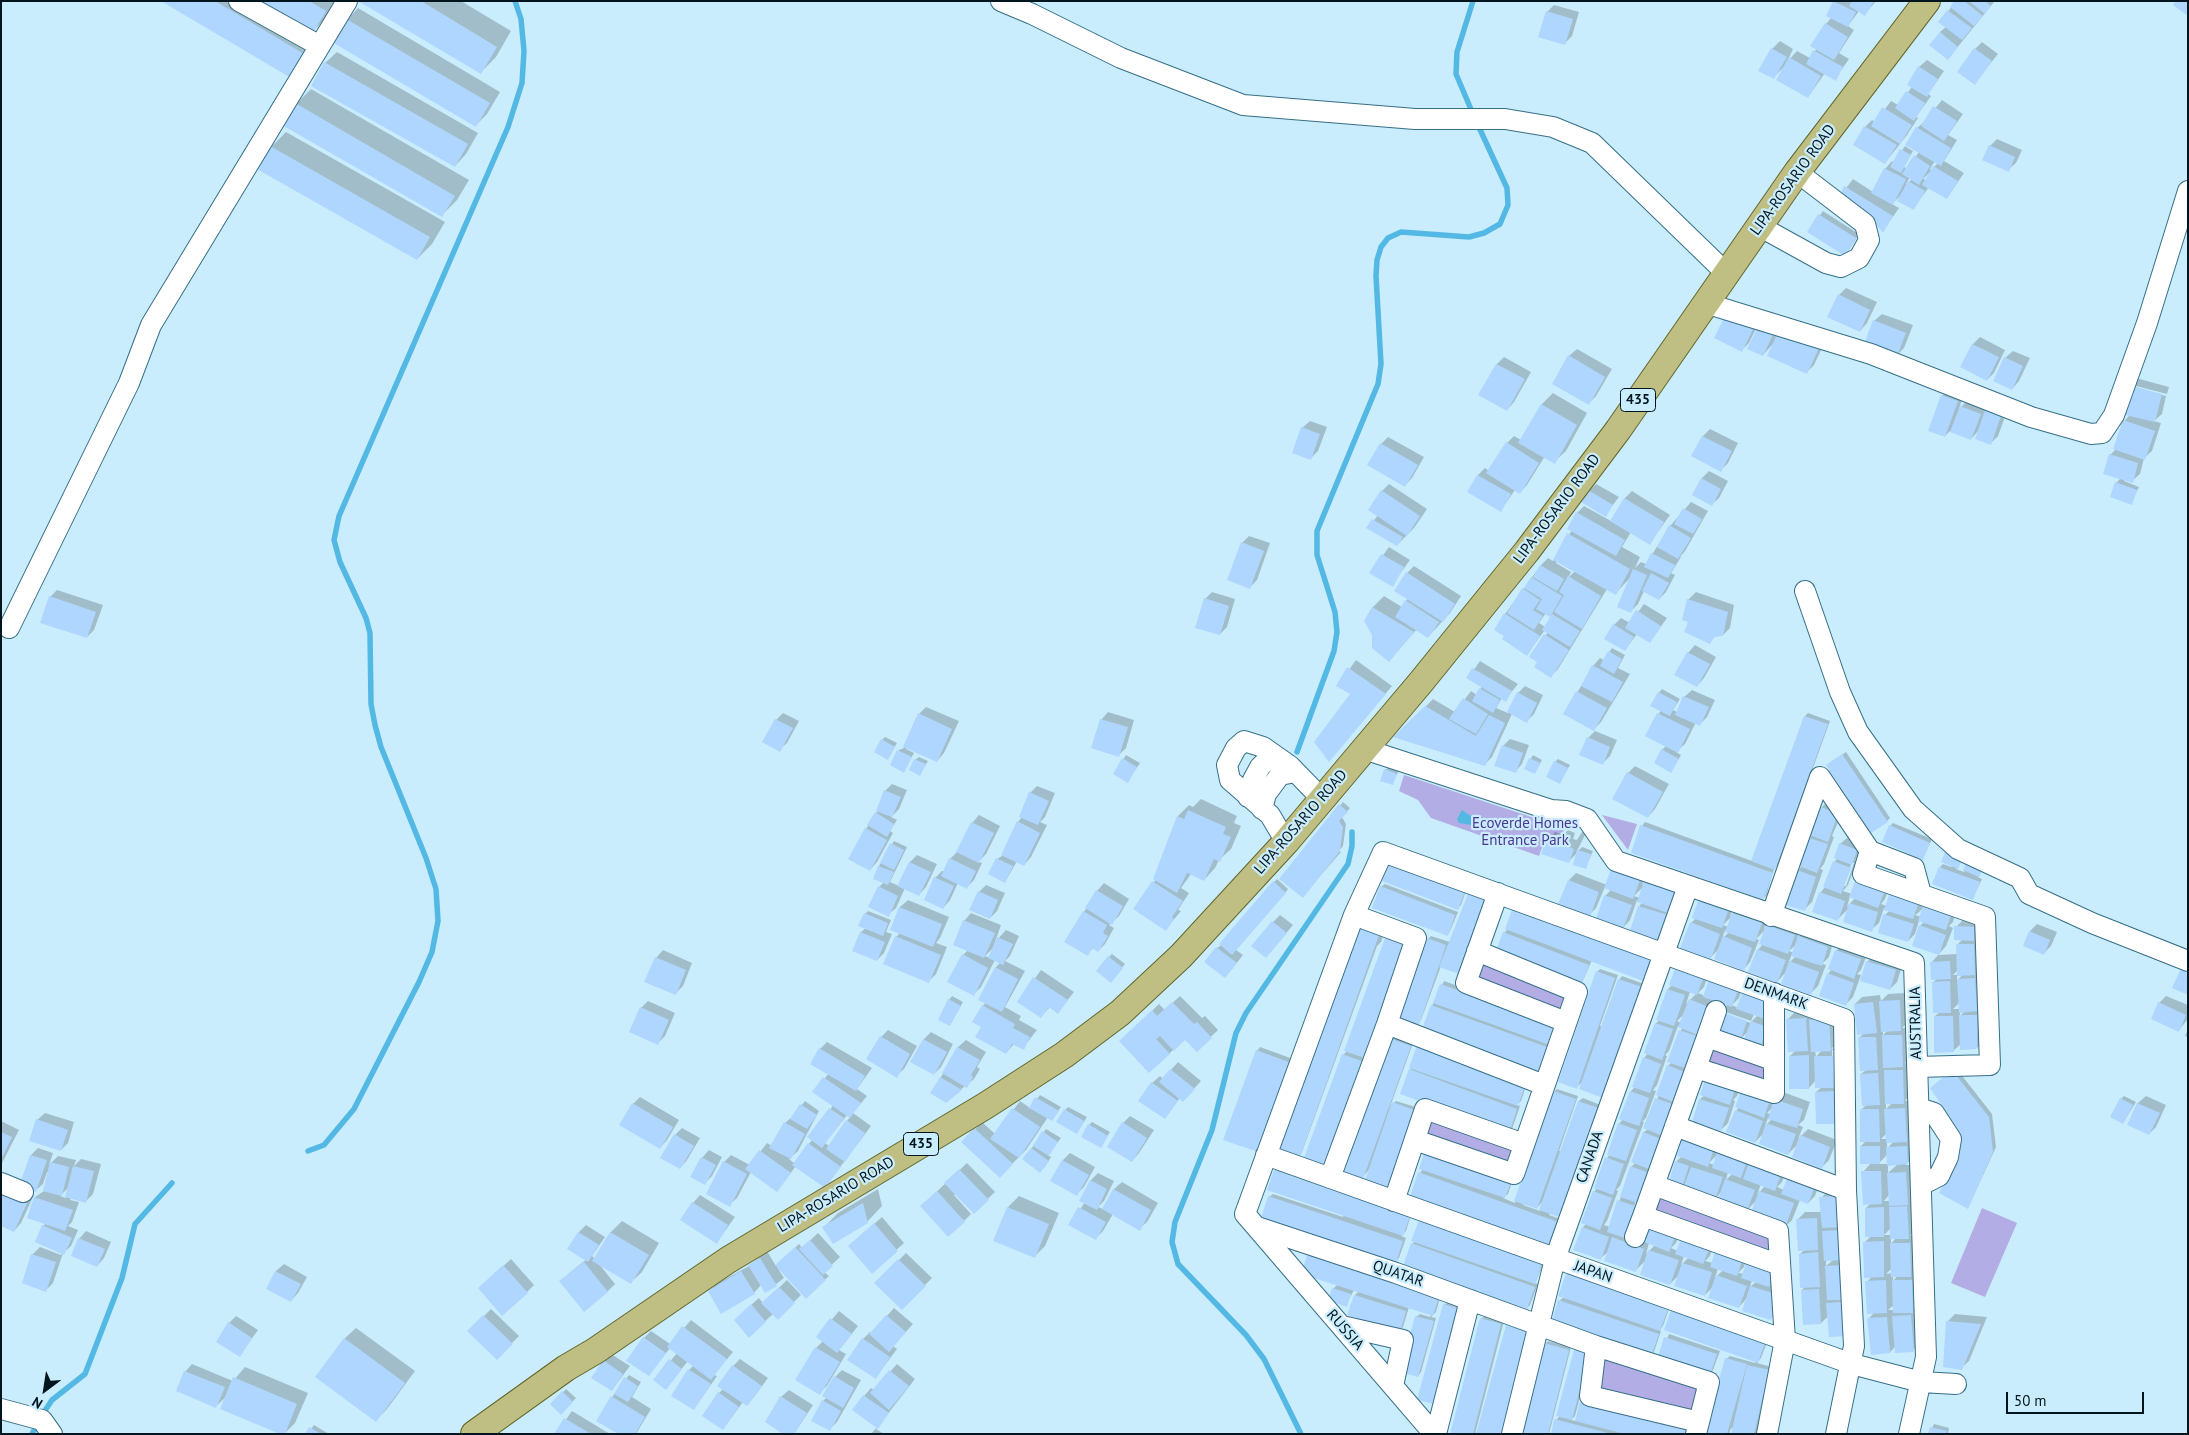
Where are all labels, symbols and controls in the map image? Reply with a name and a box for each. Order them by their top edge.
street label: LIPA-ROSARIO ROAD [1747,121,1839,239]
road number: 435 [1620,388,1656,412]
street label: LIPA-ROSARIO ROAD [1510,451,1604,567]
street label: LIPA-ROSARIO ROAD [1251,766,1351,878]
park label: Ecoverde Homes Entrance Park [1472,815,1578,850]
street label: DENMARK [1742,974,1810,1014]
street label: AUSTRALIA [1906,986,1926,1060]
street label: CANADA [1573,1129,1607,1185]
road number: 435 [904,1132,938,1156]
street label: LIPA-ROSARIO ROAD [774,1153,898,1237]
street label: QUATAR [1370,1257,1426,1291]
street label: JAPAN [1571,1257,1615,1287]
street label: RUSSIA [1323,1306,1367,1354]
north arrow [20,1365,70,1415]
scale bar [2009,1382,2146,1414]
text: 50 m [2014,1391,2047,1410]
text: N [29,1393,46,1413]

